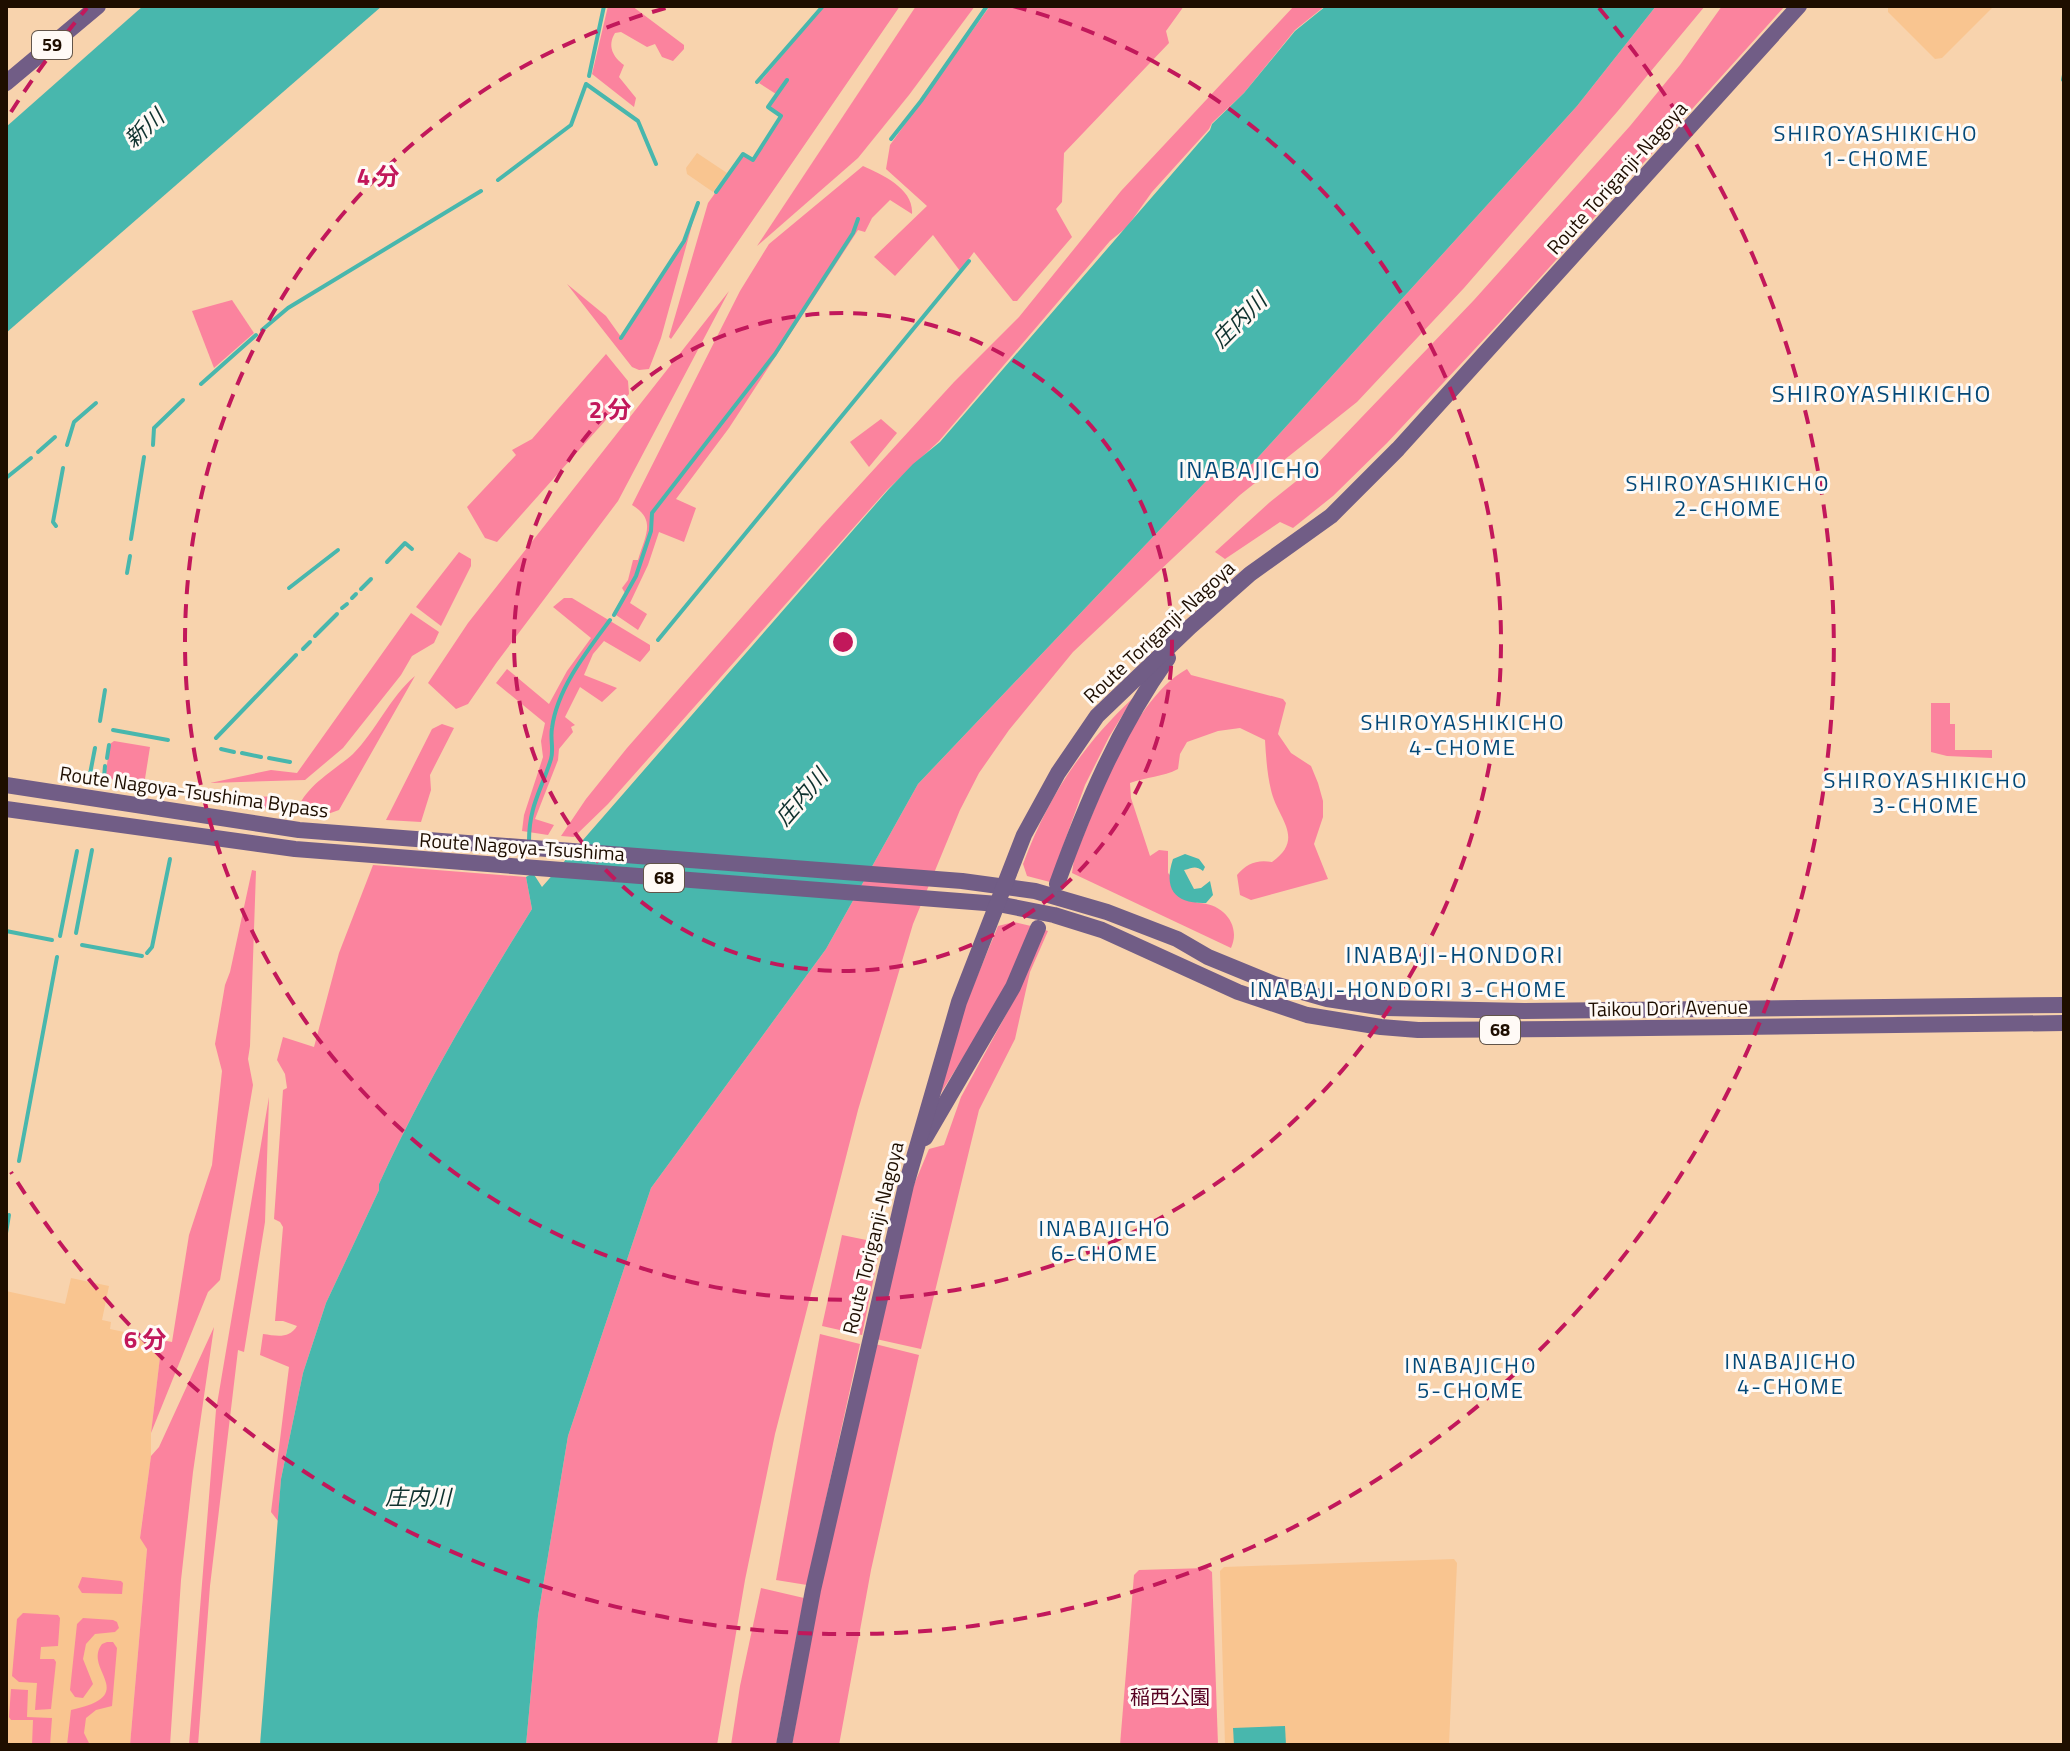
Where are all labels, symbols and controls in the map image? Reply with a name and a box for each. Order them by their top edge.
road number: 59 [32,31,72,59]
street label: Route Toriganji-Nagoya [1539,94,1694,261]
water label: 新川 [116,99,173,155]
district label: SHIROYASHIKICHO 1-CHOME [1774,116,1978,175]
text: 4 分 [357,158,399,194]
water label: 庄内川 [1204,283,1276,355]
district label: SHIROYASHIKICHO [1772,375,1992,411]
text: 2 分 [589,391,631,427]
district label: INABAJICHO [1178,451,1322,487]
district label: SHIROYASHIKICHO 2-CHOME [1626,466,1830,525]
street label: Route Toriganji-Nagoya [1076,553,1242,710]
centre of rings [829,628,857,656]
district label: SHIROYASHIKICHO 4-CHOME [1361,705,1565,764]
street label: Route Nagoya-Tsushima Bypass [58,757,331,826]
water label: 庄内川 [767,759,837,833]
district label: SHIROYASHIKICHO 3-CHOME [1824,763,2028,822]
street label: Route Nagoya-Tsushima [418,824,626,869]
road number: 68 [644,864,684,892]
district label: INABAJI-HONDORI [1346,936,1564,972]
district label: INABAJI-HONDORI 3-CHOME [1250,972,1568,1006]
street label: Taikou Dori Avenue [1588,991,1748,1024]
road number: 68 [1480,1016,1520,1044]
street label: Route Toriganji-Nagoya [834,1138,911,1338]
district label: INABAJICHO 6-CHOME [1039,1211,1171,1270]
text: 6 分 [124,1321,166,1357]
district label: INABAJICHO 4-CHOME [1725,1344,1857,1403]
district label: INABAJICHO 5-CHOME [1405,1348,1537,1407]
water label: 庄内川 [385,1480,453,1514]
park label: 稲西公園 [1130,1681,1210,1712]

